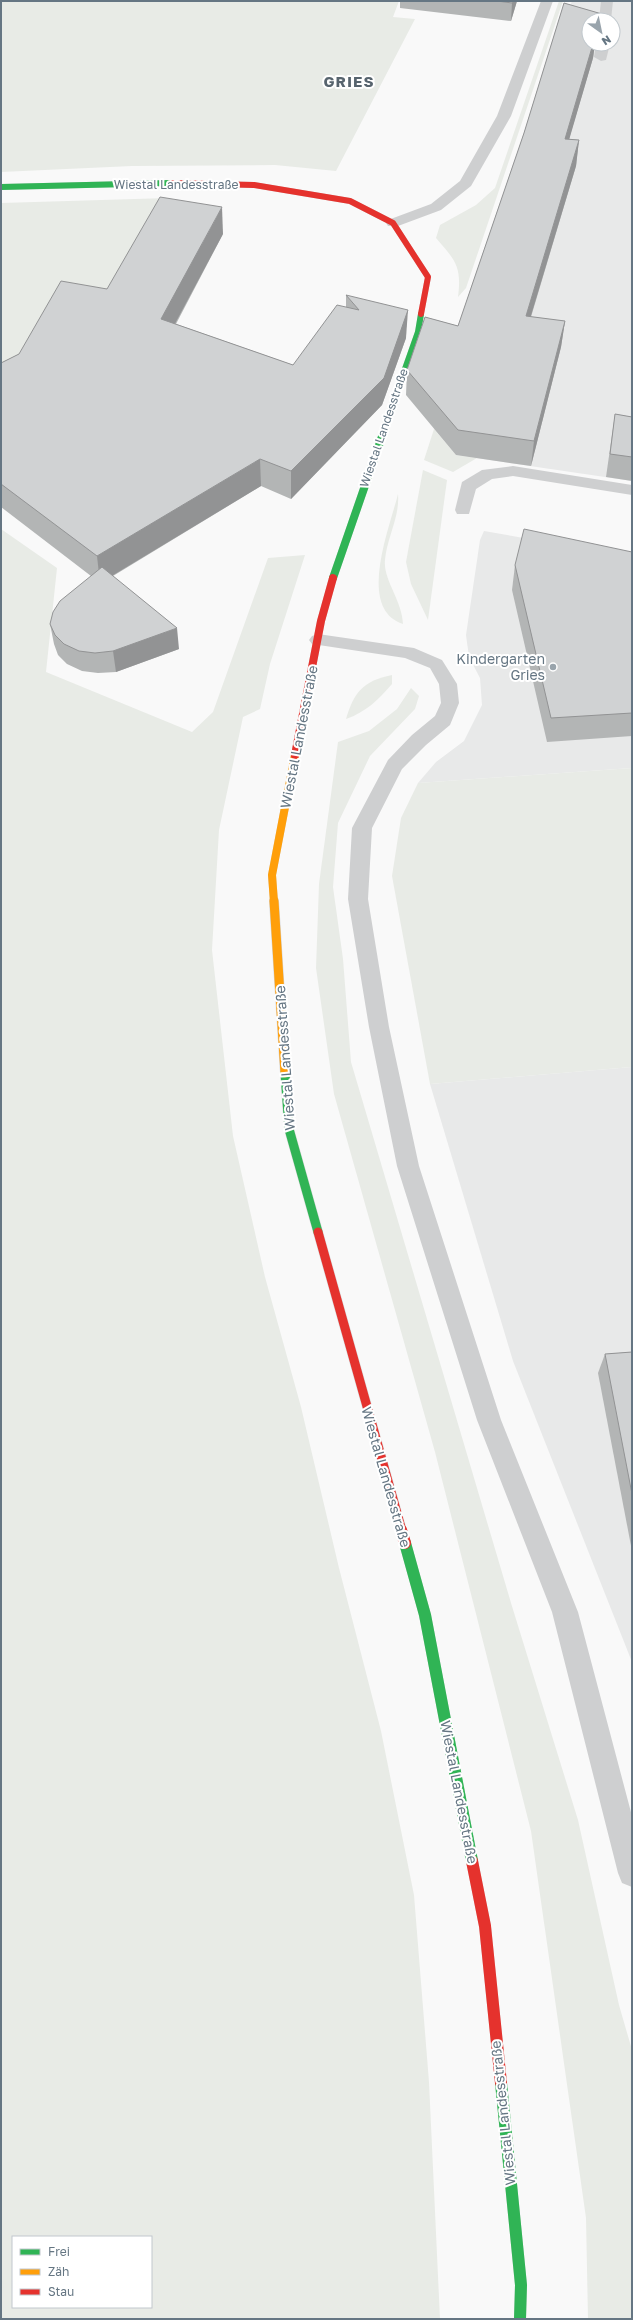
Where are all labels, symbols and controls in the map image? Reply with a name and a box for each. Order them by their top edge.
north arrow [581,12,621,52]
text: N [600,33,614,49]
district label: GRIES [324,72,374,90]
street label: Wiestal Landesstraße [114,177,238,192]
street label: Wiestal Landesstraße [356,366,411,489]
place label: Kindergarten Gries [456,650,545,683]
marker: Kindergarten Gries [548,662,558,672]
street label: Wiestal Landesstraße [276,664,321,810]
street label: Wiestal Landesstraße [271,985,298,1131]
street label: Wiestal Landesstraße [358,1405,415,1549]
street label: Wiestal Landesstraße [437,1719,482,1865]
street label: Wiestal Landesstraße [486,2040,519,2186]
legend [12,2236,152,2308]
text: Frei [48,2244,70,2259]
text: Zäh [48,2264,69,2279]
text: Stau [48,2284,74,2299]

